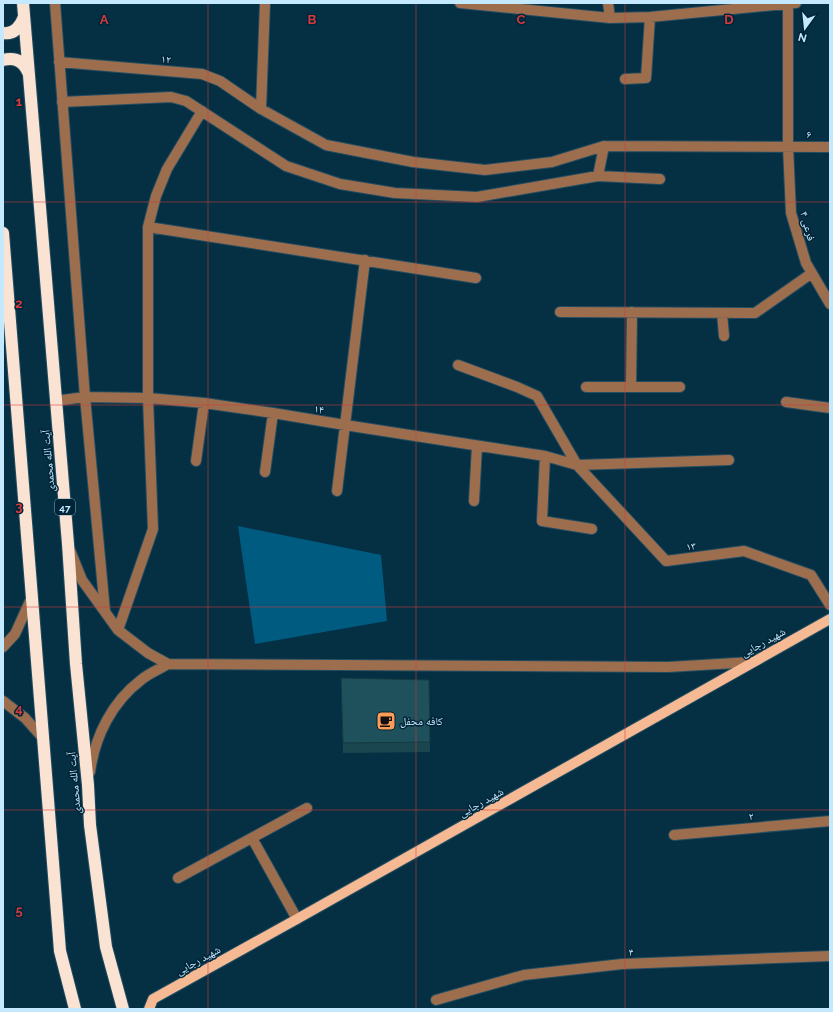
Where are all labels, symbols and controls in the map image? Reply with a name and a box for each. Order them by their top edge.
north arrow [785,8,825,48]
text: A [100,12,109,27]
text: B [308,12,317,27]
text: C [517,12,526,27]
text: D [724,12,734,27]
text: N [797,30,808,45]
street label: ۱۲ [160,53,171,66]
text: 1 [16,94,23,109]
street label: ۶ [807,128,812,141]
street label: فرعی ۴ [797,210,818,243]
text: 2 [15,296,23,311]
street label: ۱۴ [313,402,325,417]
street label: آیت الله محمدی [39,429,58,493]
text: 3 [15,499,23,514]
road number: 47 [55,499,75,515]
street label: ۱۳ [685,539,697,554]
street label: شهید رجایی [739,625,788,660]
text: 4 [15,701,23,716]
cafe icon: کافه محفل [375,710,397,732]
place label: کافه محفل [400,715,443,728]
street label: آیت الله محمدی [65,751,84,815]
street label: شهید رجایی [457,785,506,820]
street label: ۲ [748,810,754,823]
text: 5 [15,903,23,918]
street label: شهید رجایی [174,943,223,978]
street label: ۴ [628,946,634,959]

